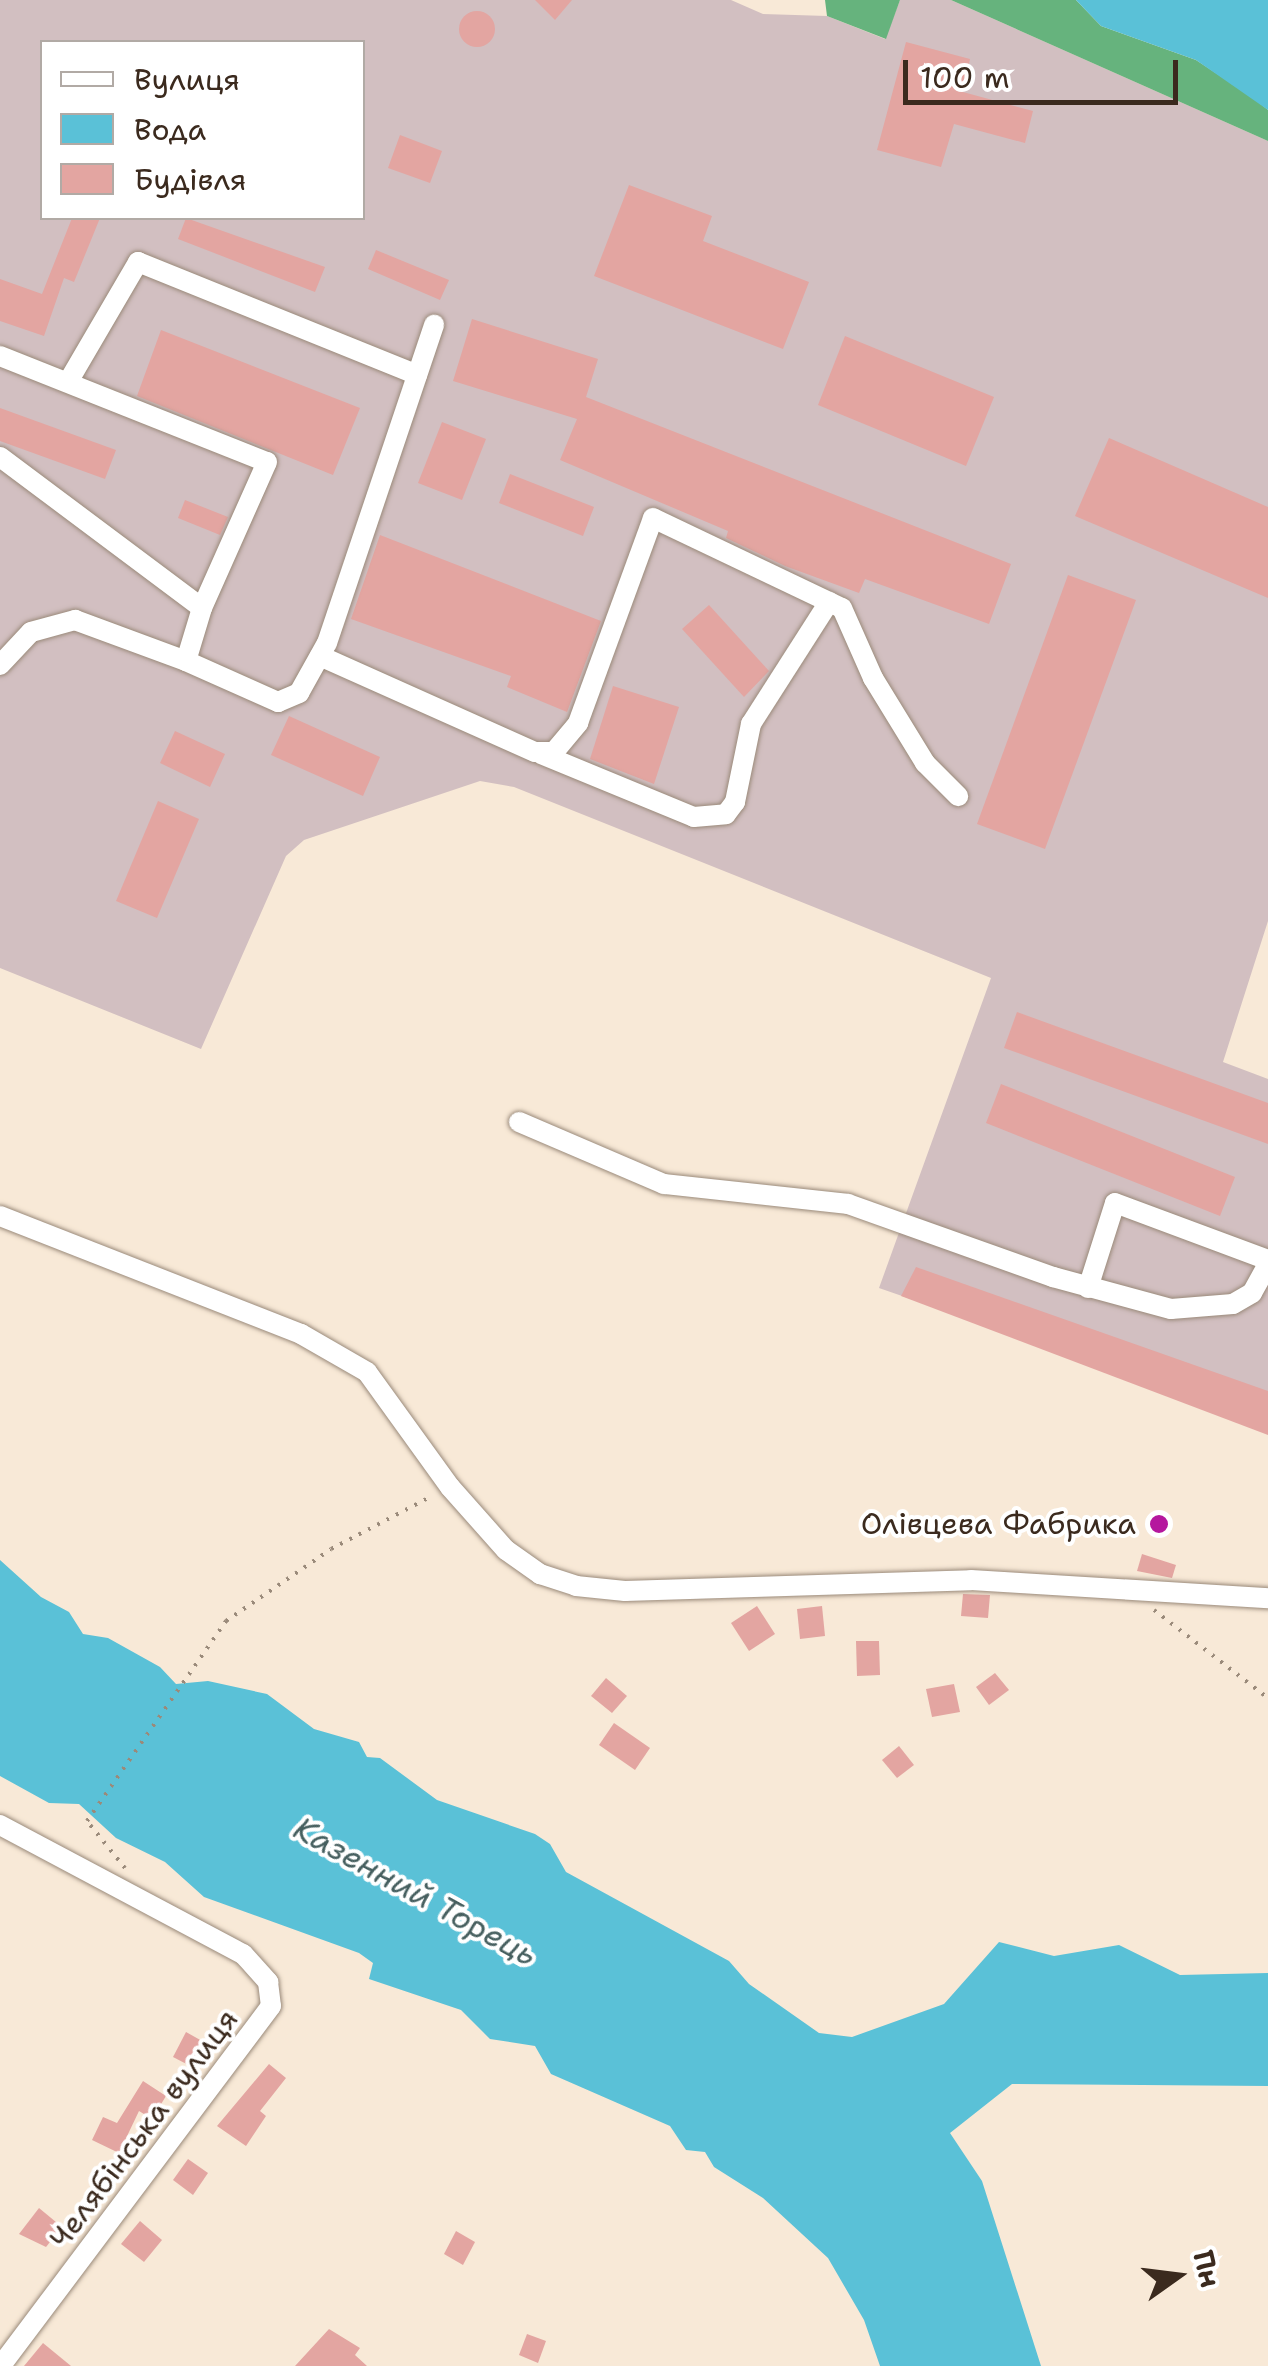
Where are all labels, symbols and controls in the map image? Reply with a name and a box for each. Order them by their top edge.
legend [40,40,365,220]
scale bar [908,40,1183,102]
text: 100 m [920,57,1010,98]
text: Вулиця [134,59,240,100]
text: Вода [134,109,206,150]
text: Будівля [134,159,247,200]
place label: Олівцева Фабрика [861,1506,1136,1542]
marker: Олівцева Фабрика [1146,1511,1172,1537]
water label: Казенний Торець [287,1809,543,1975]
street label: Челябінська вулиця [42,2002,246,2256]
north arrow [1128,2226,1228,2326]
text: Пн [1184,2246,1230,2291]

